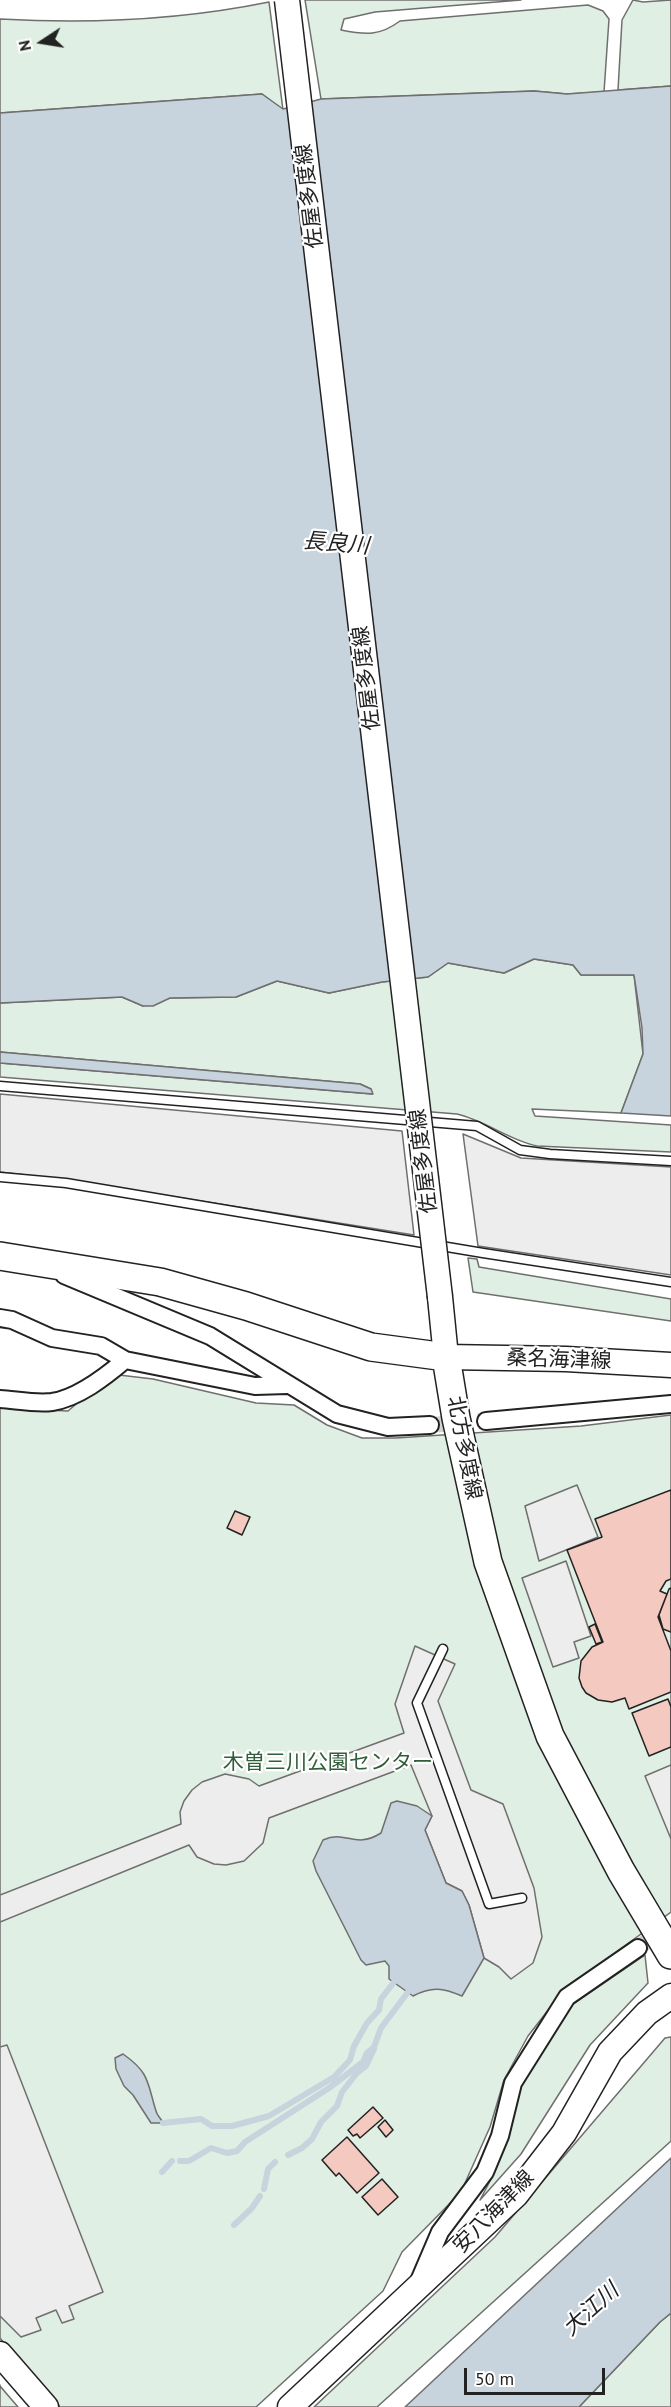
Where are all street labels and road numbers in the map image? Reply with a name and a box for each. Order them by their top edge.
street label: 佐屋多度線 [291,142,329,250]
street label: 佐屋多度線 [348,624,386,732]
street label: 佐屋多度線 [405,1107,443,1215]
street label: 桑名海津線 [506,1346,612,1374]
street label: 北方多度線 [442,1394,486,1502]
street label: 安八海津線 [448,2165,540,2259]

